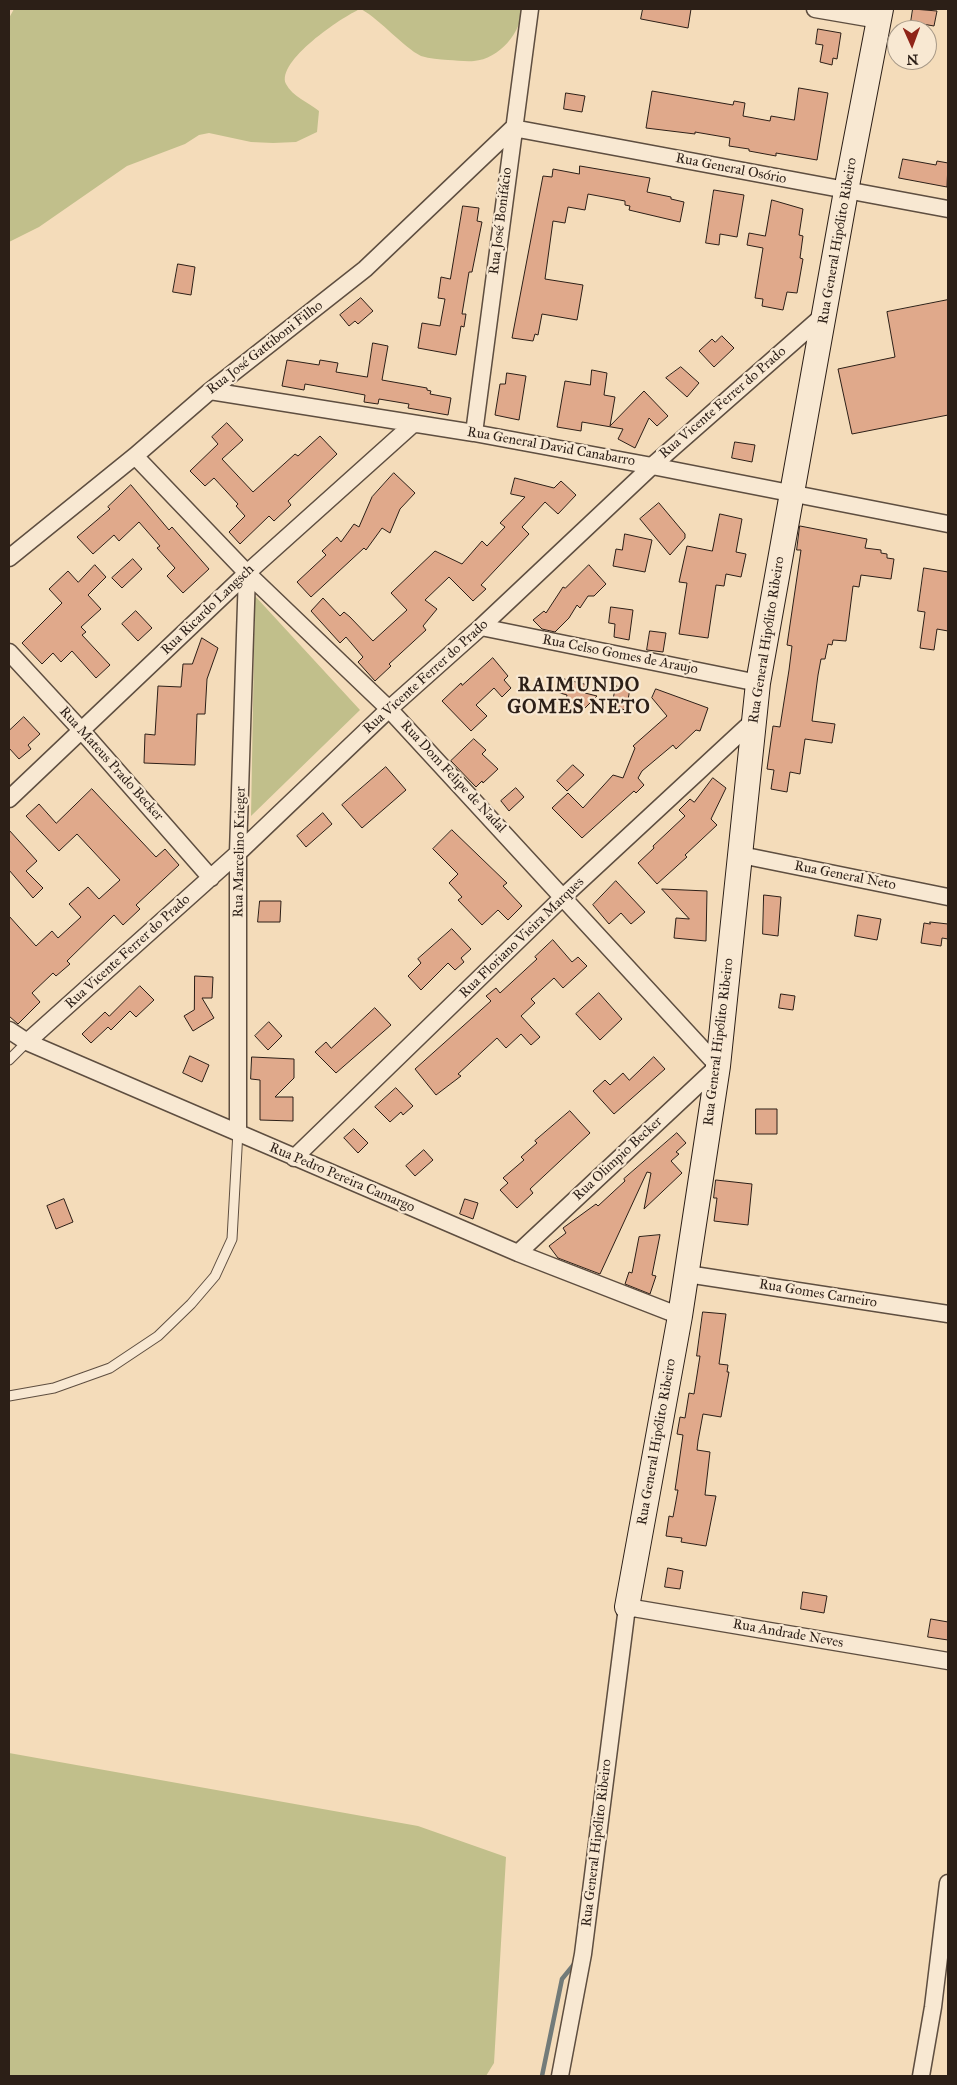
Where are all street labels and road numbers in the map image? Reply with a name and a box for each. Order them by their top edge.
street label: Rua General Osório [674,150,788,188]
street label: Rua General Hipólito Ribeiro [815,156,861,326]
street label: Rua José Bonifácio [486,166,516,276]
street label: Rua José Gattiboni Filho [204,298,326,398]
street label: Rua Vicente Ferrer do Prado [656,343,790,463]
street label: Rua General David Canabarro [466,424,636,470]
street label: Rua General Hipólito Ribeiro [746,555,788,725]
street label: Rua Ricardo Langsch [158,561,258,659]
street label: Rua Vicente Ferrer do Prado [360,616,492,738]
street label: Rua Celso Gomes de Araujo [541,632,699,678]
street label: Rua Mateus Prado Becker [55,704,167,824]
street label: Rua Dom Felipe de Nadal [397,717,509,837]
street label: Rua Marcelino Krieger [230,786,250,918]
street label: Rua General Neto [793,858,897,894]
street label: Rua Floriano Vieira Marques [456,874,588,1002]
street label: Rua Vicente Ferrer do Prado [62,891,194,1013]
street label: Rua General Hipólito Ribeiro [700,957,738,1127]
street label: Rua Olimpio Becker [570,1113,666,1205]
street label: Rua Pedro Pereira Camargo [267,1140,417,1216]
street label: Rua Gomes Carneiro [758,1276,878,1312]
street label: Rua General Hipólito Ribeiro [634,1357,680,1527]
street label: Rua Andrade Neves [731,1616,845,1652]
street label: Rua General Hipólito Ribeiro [578,1758,616,1928]

